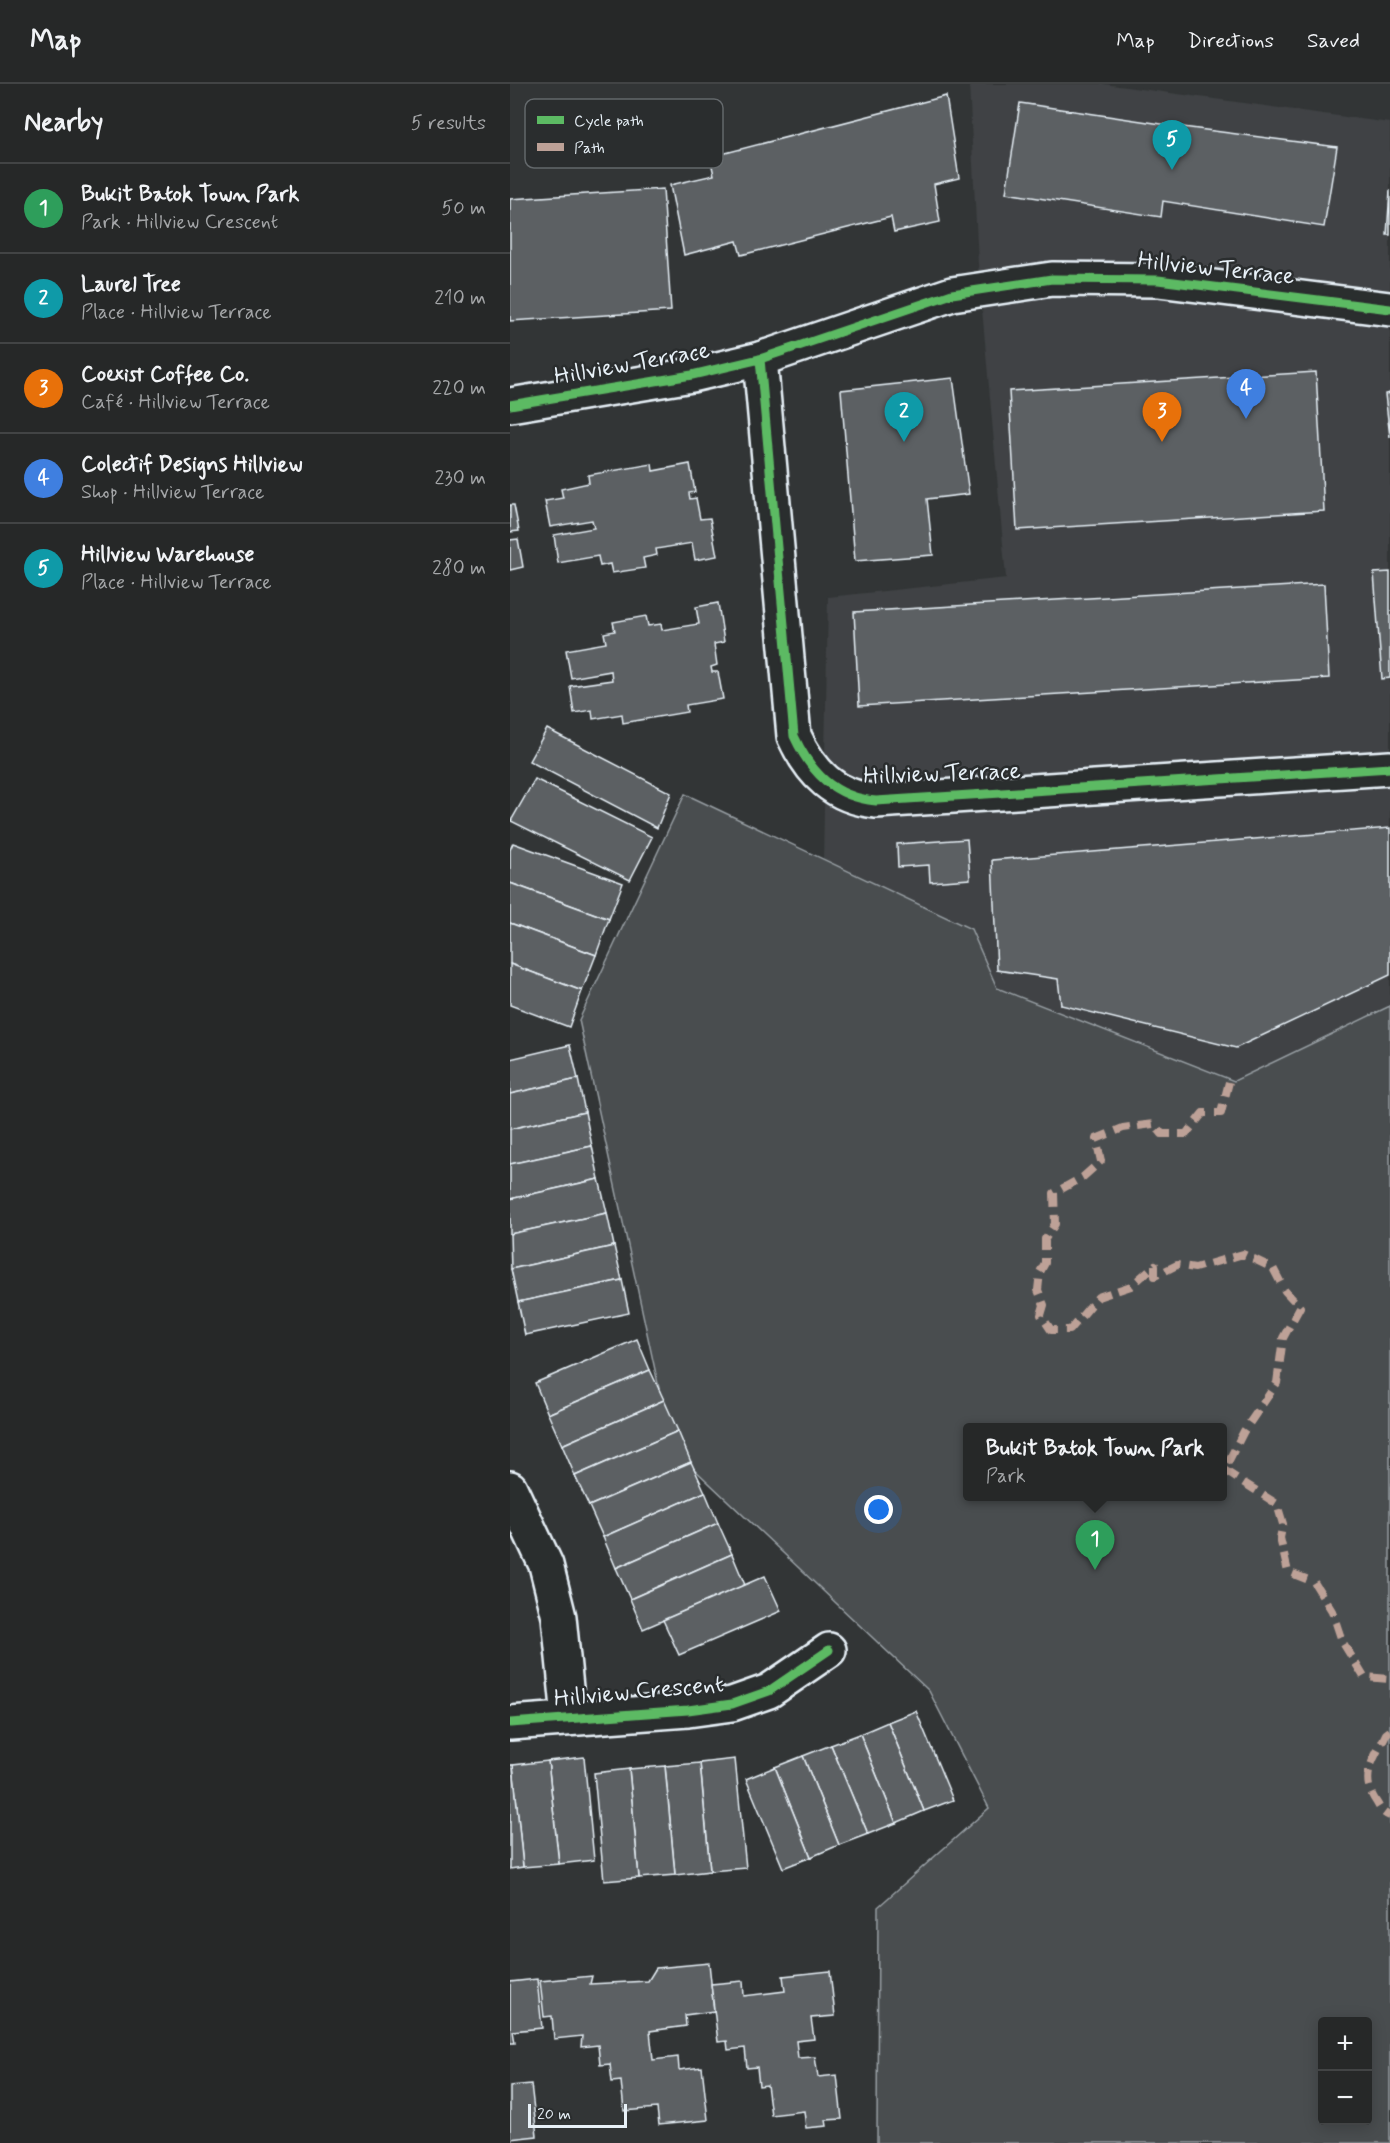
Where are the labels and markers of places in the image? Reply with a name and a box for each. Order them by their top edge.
pin: 5 [1152,120,1192,170]
pin: 4 [1226,370,1266,419]
pin: 2 [884,392,924,442]
pin: 3 [1142,392,1182,442]
pin: 1 [1076,1520,1114,1570]

